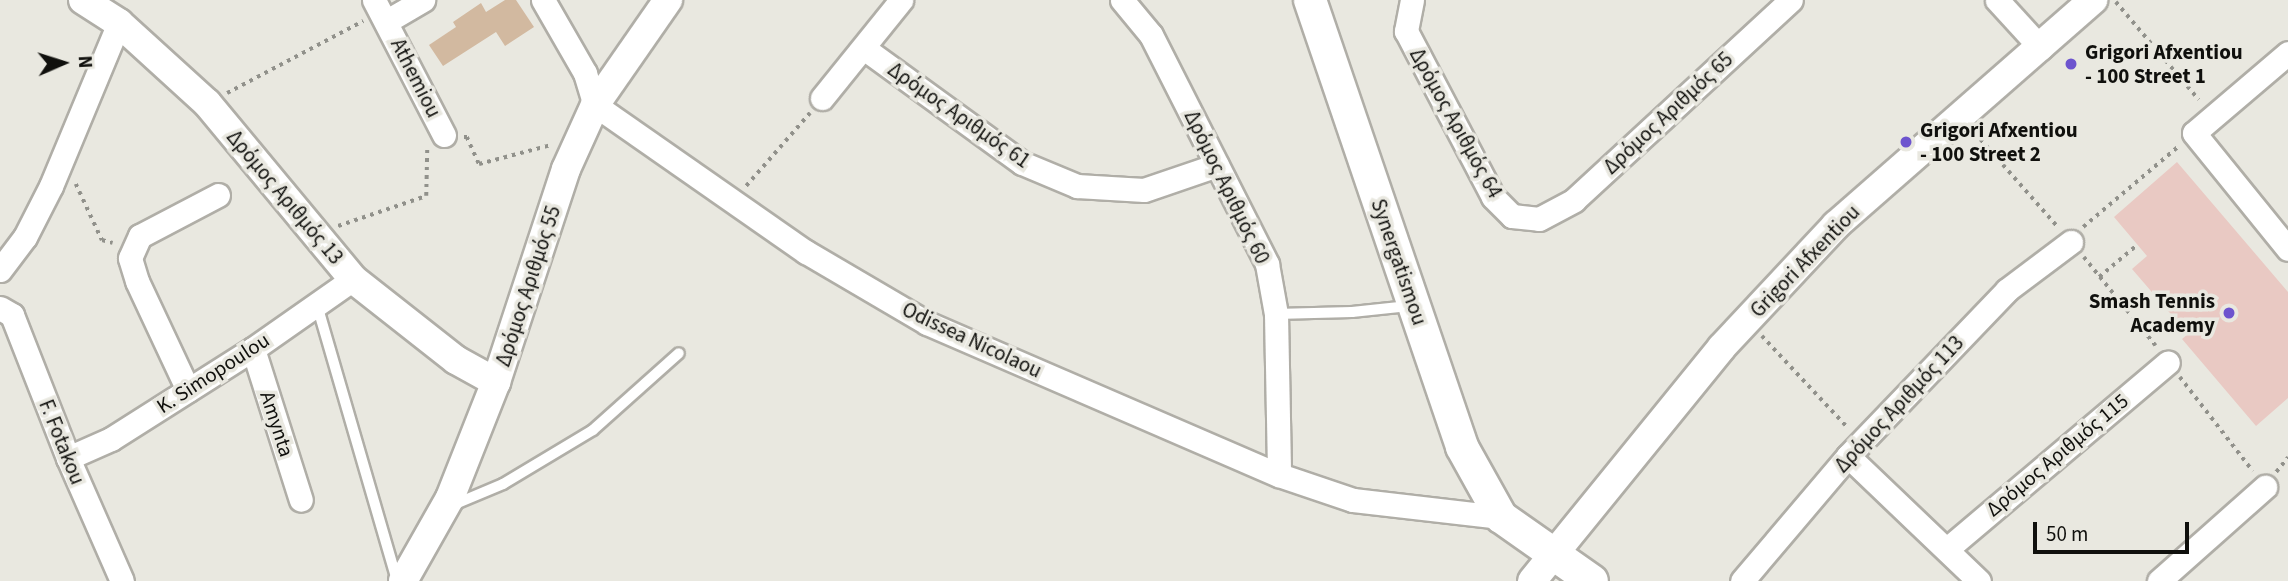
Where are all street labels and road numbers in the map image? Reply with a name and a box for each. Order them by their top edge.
street label: Athemiou [385,34,447,122]
street label: Δρόμος Αριθμός 64 [1404,44,1508,202]
street label: Δρόμος Αριθμός 65 [1598,47,1738,179]
street label: Δρόμος Αριθμός 61 [883,57,1035,173]
street label: Δρόμος Αριθμός 60 [1179,106,1275,268]
street label: Δρόμος Αριθμός 13 [221,125,349,269]
street label: Synergatismou [1366,196,1432,328]
street label: Grigori Afxentiou [1745,199,1865,323]
street label: Δρόμος Αριθμός 55 [490,202,566,370]
street label: Odissea Nicolaou [898,297,1046,383]
street label: K. Simopoulou [152,327,274,419]
street label: Δρόμος Αριθμός 113 [1829,330,1969,478]
street label: Amynta [255,388,299,460]
street label: Δρόμος Αριθμός 115 [1981,388,2133,522]
street label: F. Fotakou [34,396,90,488]

